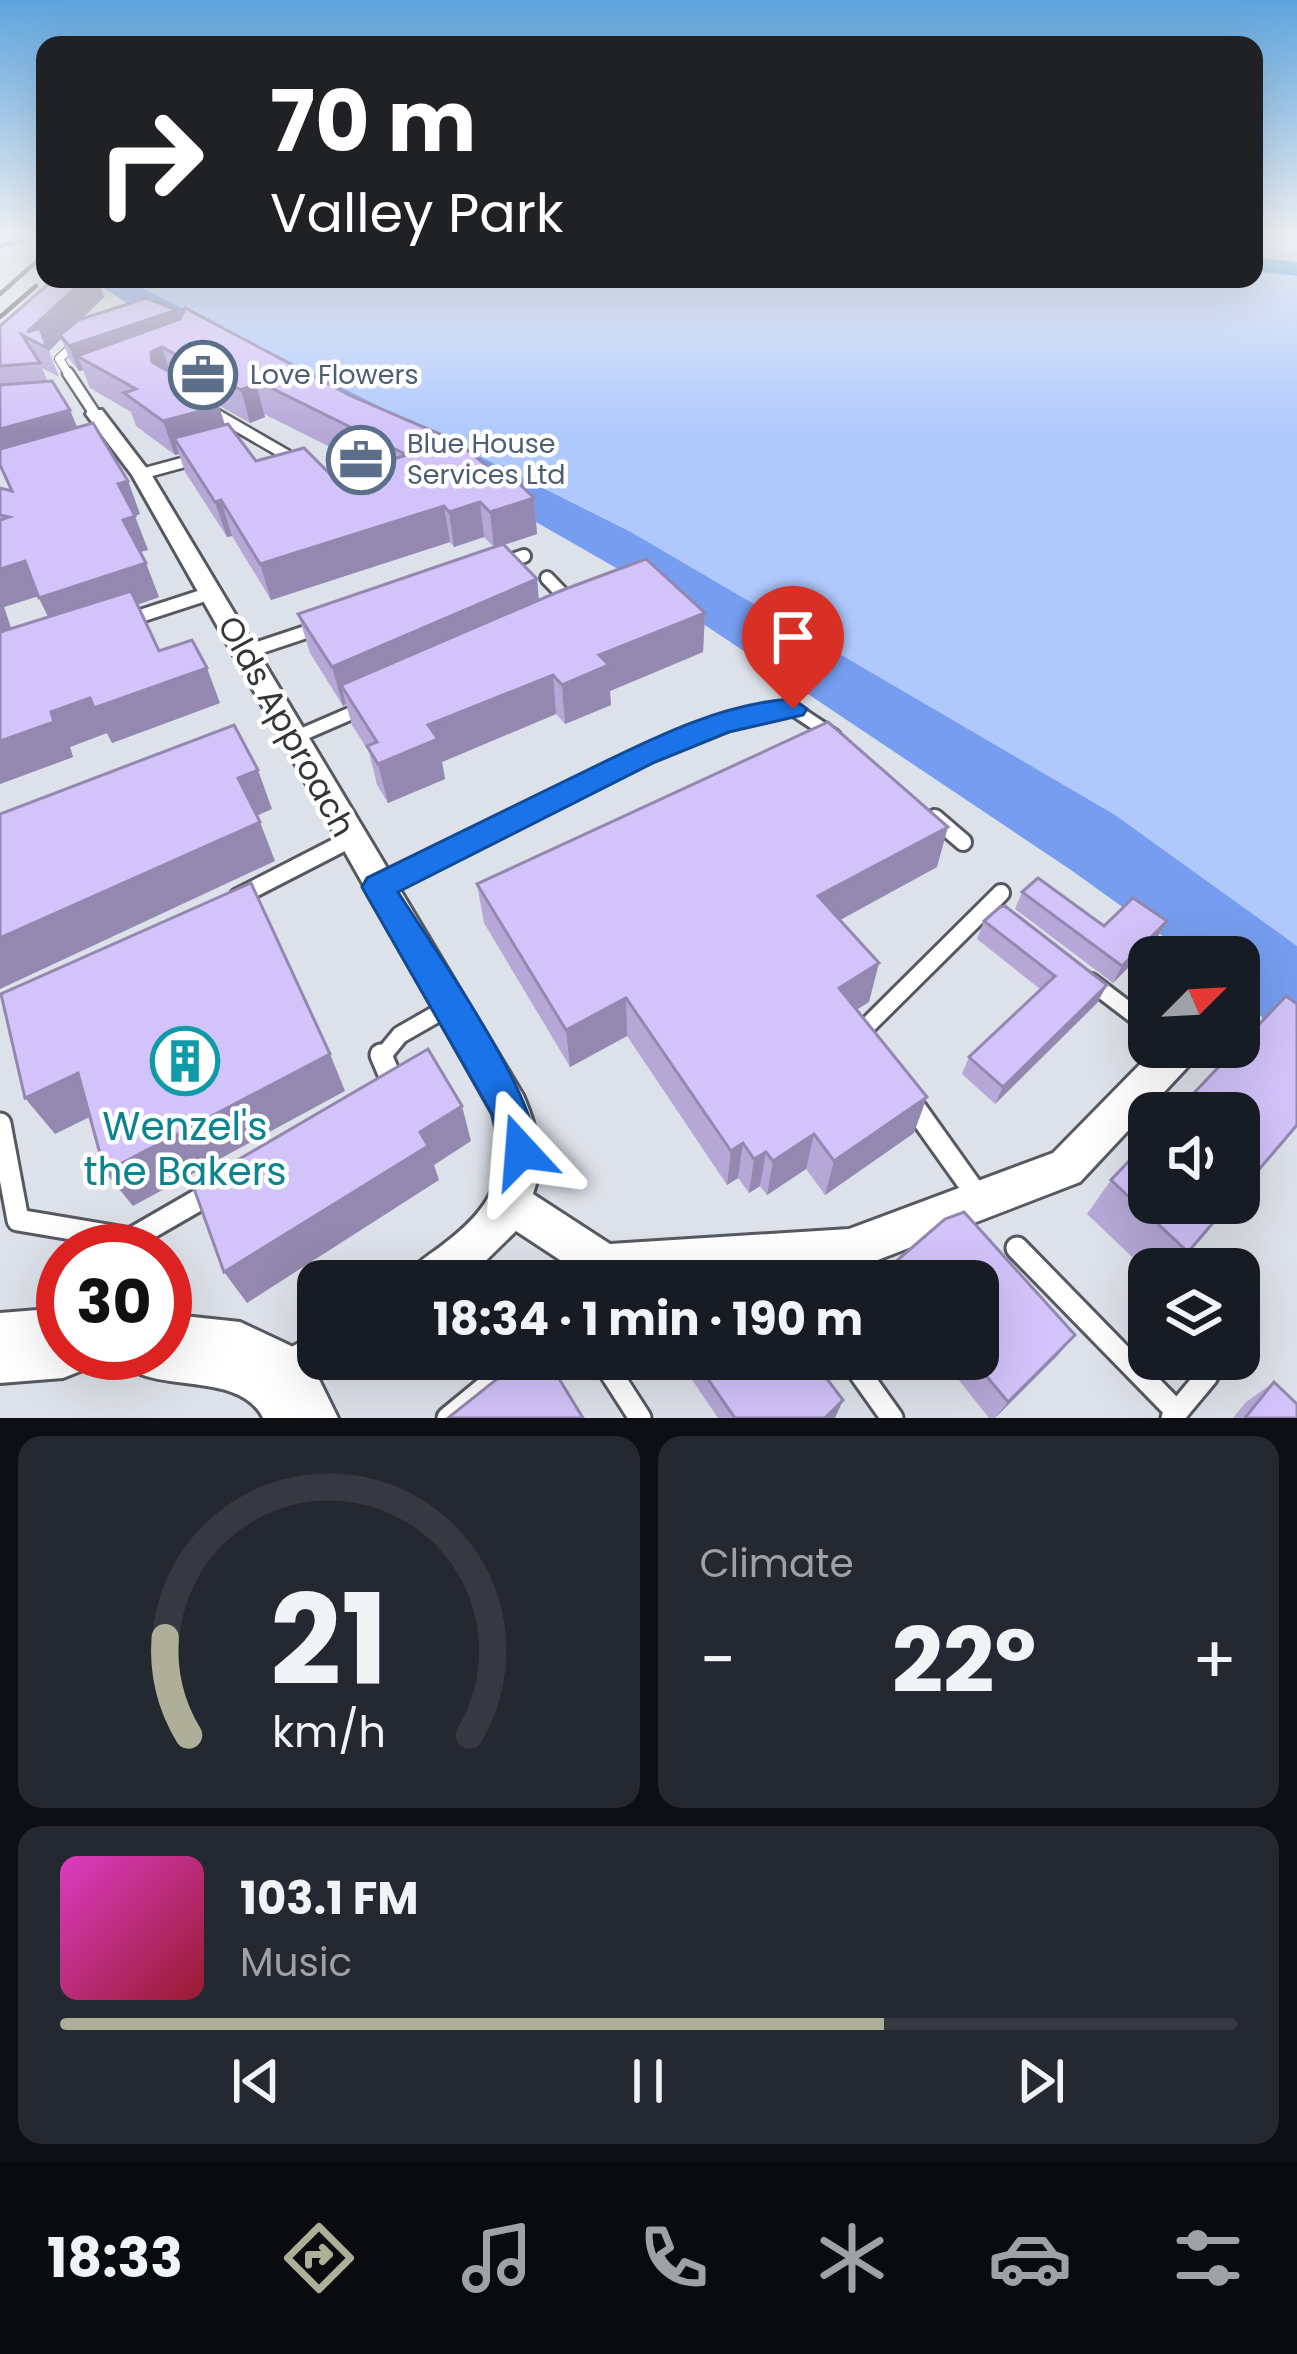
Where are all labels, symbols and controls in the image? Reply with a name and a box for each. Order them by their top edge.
text: 70 m [270,63,476,180]
icon: right [72,84,228,240]
text: Valley Park [270,175,564,251]
office icon: Love Flowers [168,340,238,410]
place label: Love Flowers [250,356,419,393]
office icon: Blue House Services Ltd [326,425,396,495]
place label: Blue House Services Ltd [407,425,566,493]
pin [742,586,844,709]
icon: arrive [760,604,826,670]
street label: Olds Approach [206,607,367,845]
north arrow [1128,936,1260,1068]
map controls [1128,936,1260,1380]
building icon: Wenzel's the Bakers [150,1026,220,1096]
position arrow [458,1088,584,1214]
button: sound [1128,1092,1260,1224]
place label: Wenzel's the Bakers [83,1099,287,1199]
speed limit sign: 30 [36,1224,192,1380]
button: layers [1128,1248,1260,1380]
text: 18:34 · 1 min · 190 m [433,1288,863,1351]
text: Climate [700,1536,854,1591]
text: 21 [270,1553,388,1728]
text: 22° [892,1597,1036,1724]
text: − [700,1614,736,1706]
text: + [1192,1614,1237,1706]
text: km/h [272,1702,386,1762]
text: 103.1 FM [240,1867,419,1930]
text: Music [240,1935,352,1990]
icon: previous [223,2048,289,2114]
icon: pause [615,2048,681,2114]
icon: next [1008,2048,1074,2114]
icon: directions [277,2216,361,2300]
icon: music [455,2216,539,2300]
icon: phone [632,2216,716,2300]
icon: climate [810,2216,894,2300]
icon: car [988,2216,1072,2300]
icon: filters [1166,2216,1250,2300]
text: 18:33 [47,2220,183,2296]

